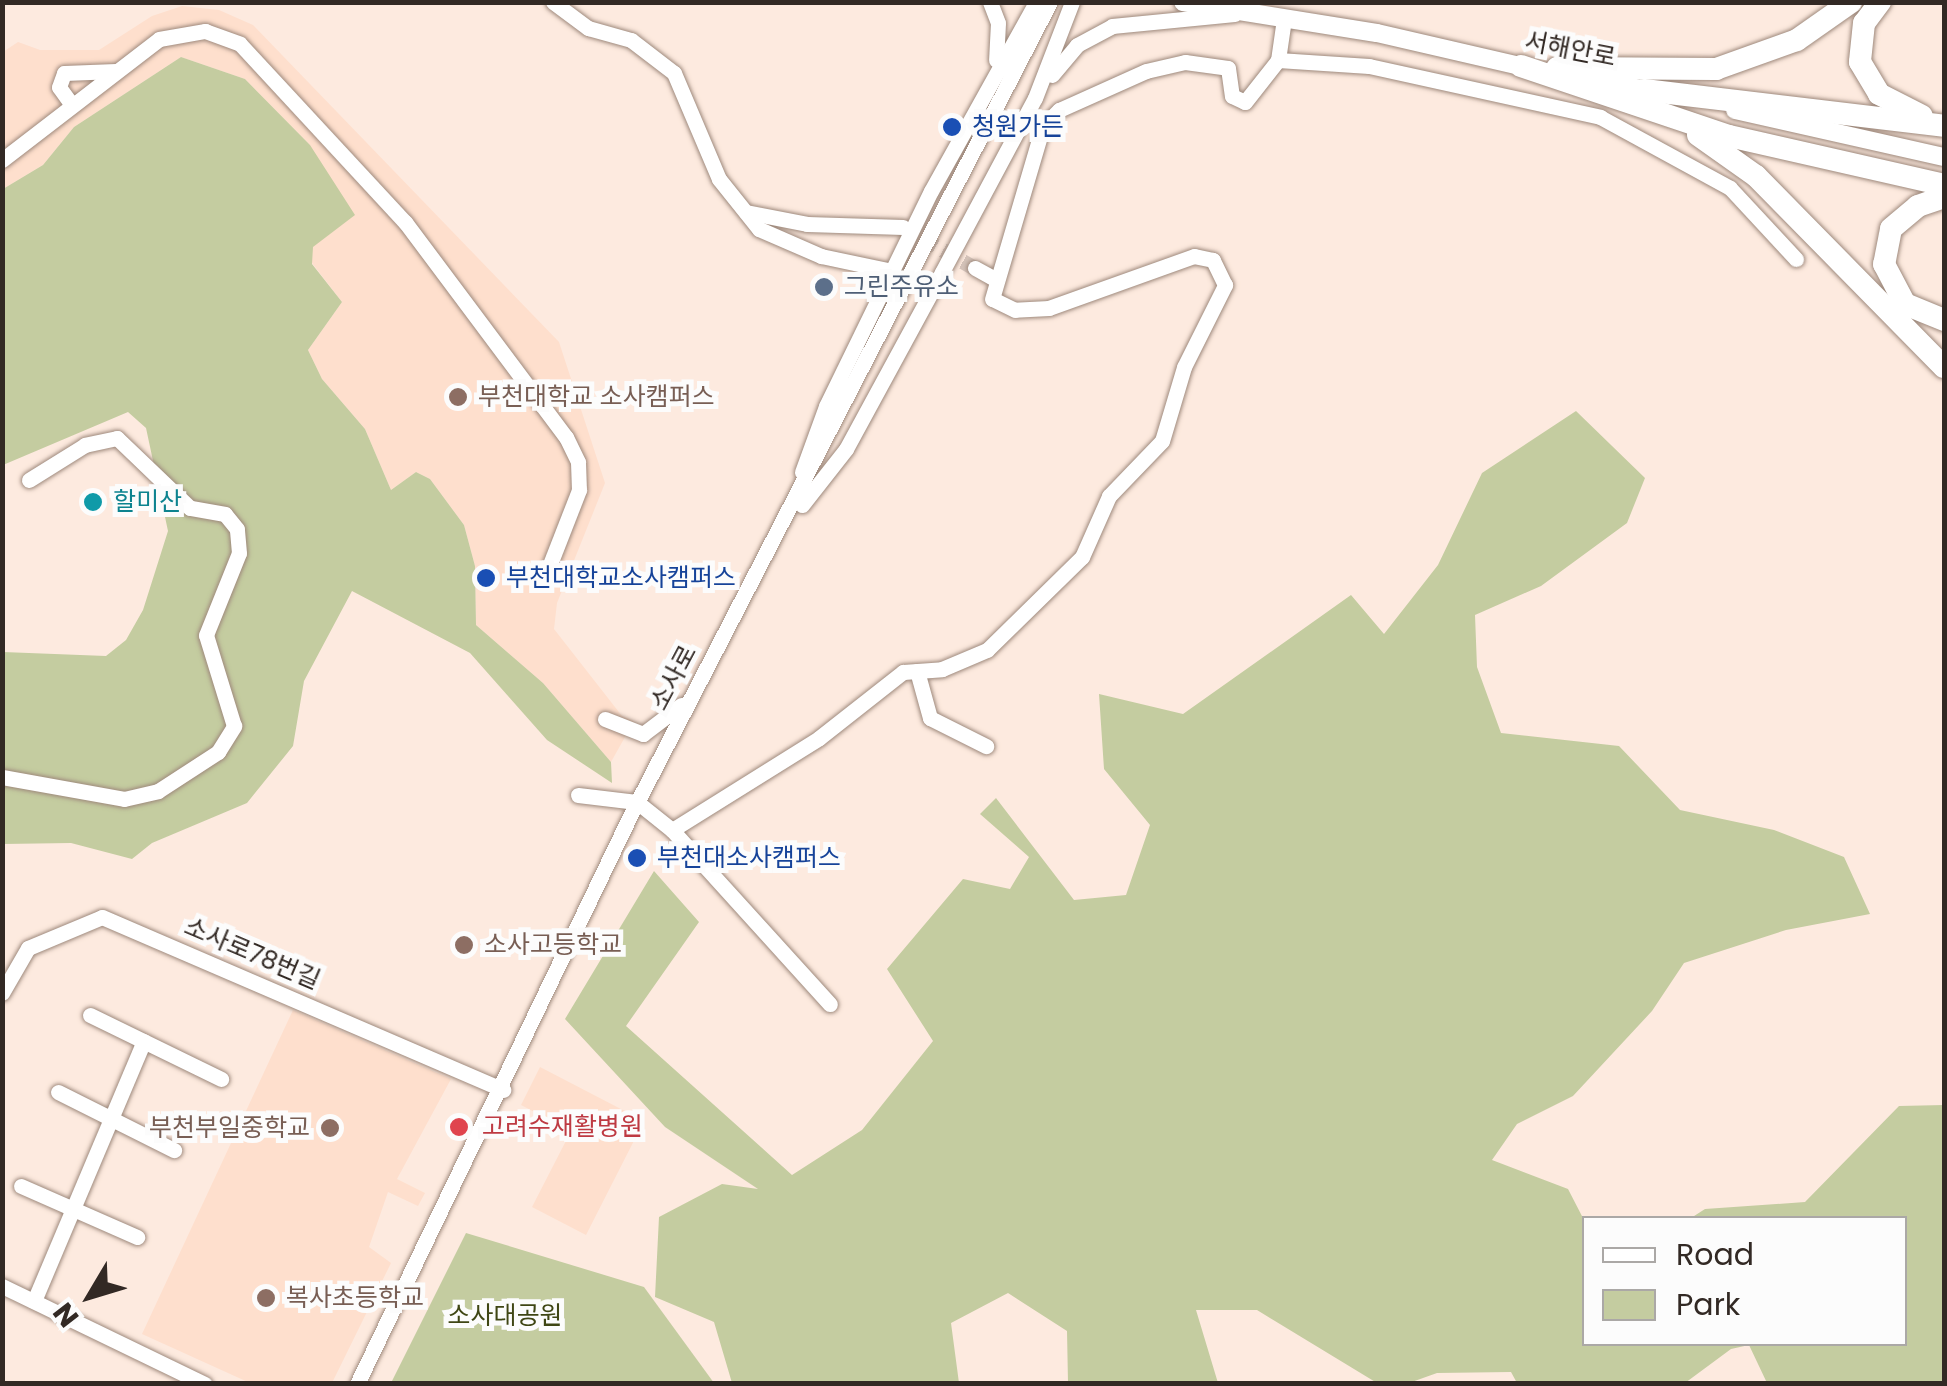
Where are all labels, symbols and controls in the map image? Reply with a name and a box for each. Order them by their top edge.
street label: 서해안로 [1522,26,1618,74]
place label: 청원가든 [972,112,1064,142]
marker: 청원가든 [941,116,963,138]
place label: 그린주유소 [844,272,959,302]
marker: 그린주유소 [813,276,835,298]
place label: 부천대학교 소사캠퍼스 [478,382,715,412]
marker: 부천대학교 소사캠퍼스 [447,386,469,408]
place label: 할미산 [113,487,182,517]
marker: 할미산 [82,491,104,513]
place label: 부천대학교소사캠퍼스 [506,563,736,593]
marker: 부천대학교소사캠퍼스 [475,567,497,589]
street label: 소사로 [645,640,703,716]
place label: 부천대소사캠퍼스 [657,843,841,873]
marker: 부천대소사캠퍼스 [626,847,648,869]
street label: 소사로78번길 [180,912,324,996]
place label: 소사고등학교 [484,930,622,960]
marker: 소사고등학교 [453,934,475,956]
place label: 고려수재활병원 [482,1112,643,1142]
place label: 부천부일중학교 [149,1113,310,1143]
marker: 고려수재활병원 [446,1114,472,1140]
marker: 부천부일중학교 [319,1117,341,1139]
legend [1582,1216,1907,1346]
text: Road [1676,1233,1754,1276]
north arrow [40,1246,140,1346]
place label: 복사초등학교 [286,1283,424,1313]
text: Park [1676,1283,1740,1326]
marker: 복사초등학교 [255,1287,277,1309]
text: N [44,1294,88,1335]
park label: 소사대공원 [448,1301,562,1331]

